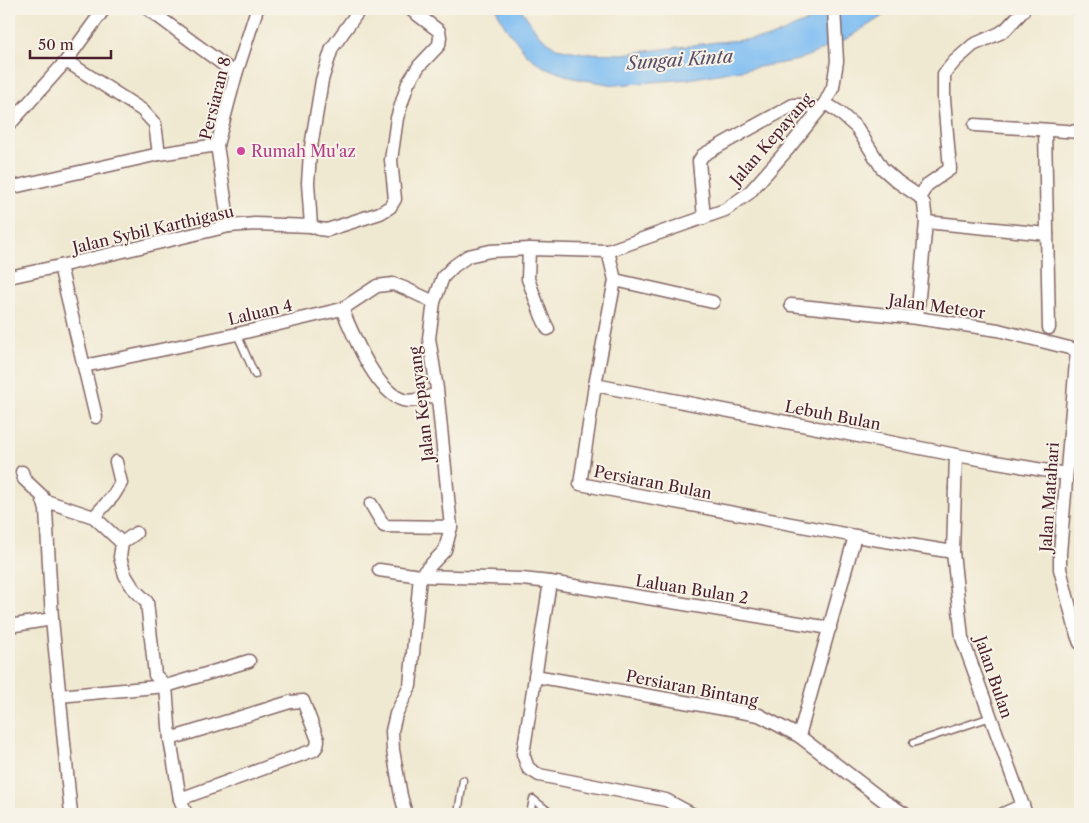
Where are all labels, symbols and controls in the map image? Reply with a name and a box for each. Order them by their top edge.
scale bar [30,28,111,60]
text: 50 m [38,35,74,54]
water label: Sungai Kinta [625,45,734,75]
street label: Persiaran 8 [195,54,235,142]
street label: Jalan Kepayang [724,88,817,191]
place label: Rumah Mu'az [251,141,356,161]
marker: Rumah Mu'az [235,145,247,157]
street label: Jalan Sybil Karthigasu [67,201,236,258]
street label: Jalan Meteor [884,289,987,323]
street label: Laluan 4 [226,295,294,329]
street label: Jalan Kepayang [404,345,438,466]
street label: Lebuh Bulan [783,396,883,434]
street label: Jalan Matahari [1035,441,1063,556]
street label: Persiaran Bulan [592,461,714,503]
street label: Laluan Bulan 2 [634,570,750,608]
street label: Jalan Bulan [970,630,1017,721]
street label: Persiaran Bintang [624,665,760,711]

